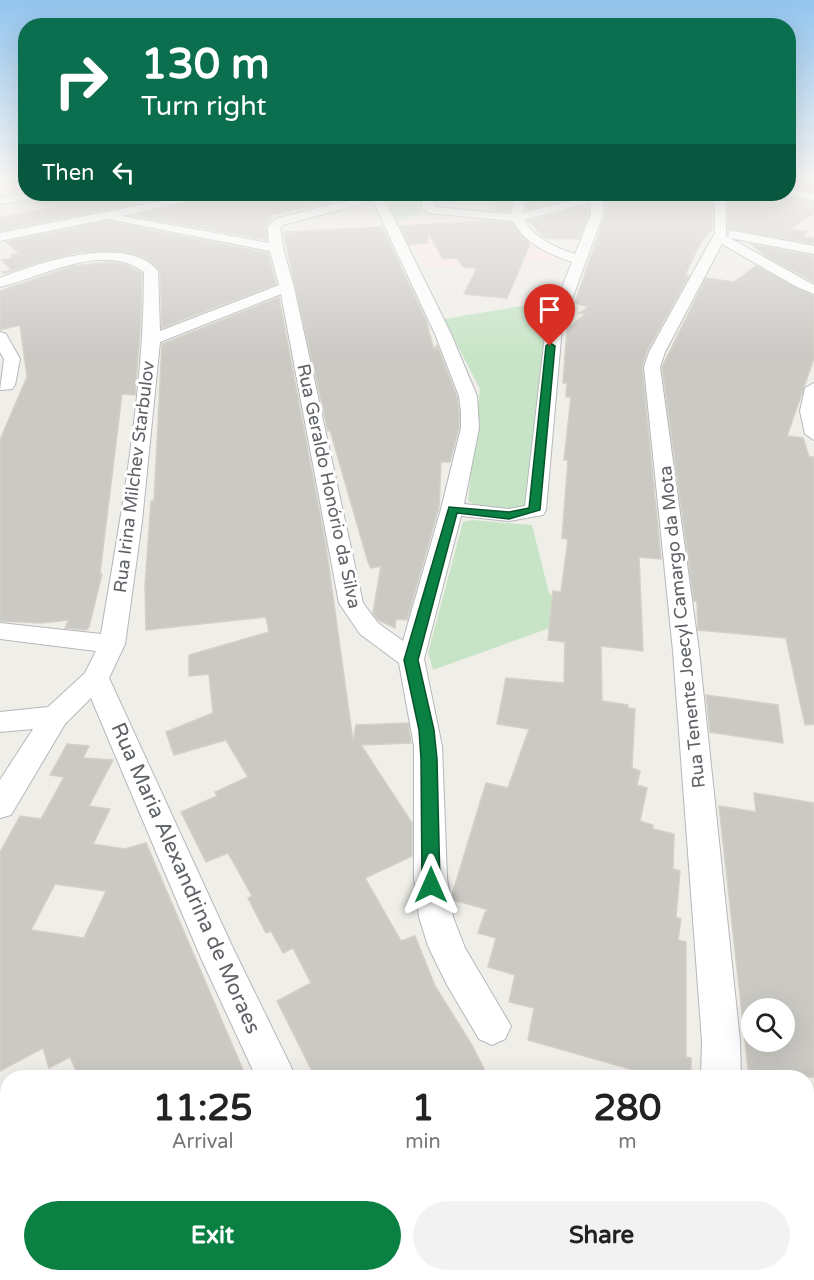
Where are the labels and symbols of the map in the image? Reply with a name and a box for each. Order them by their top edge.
pin [524,284,575,346]
street label: Rua Irina Milchev Starbulov [109,359,159,594]
street label: Rua Geraldo Honório da Silva [292,362,366,610]
street label: Rua Tenente Joecyl Camargo da Mota [654,465,710,789]
street label: Rua Maria Alexandrina de Moraes [105,719,266,1038]
position arrow [399,853,463,917]

